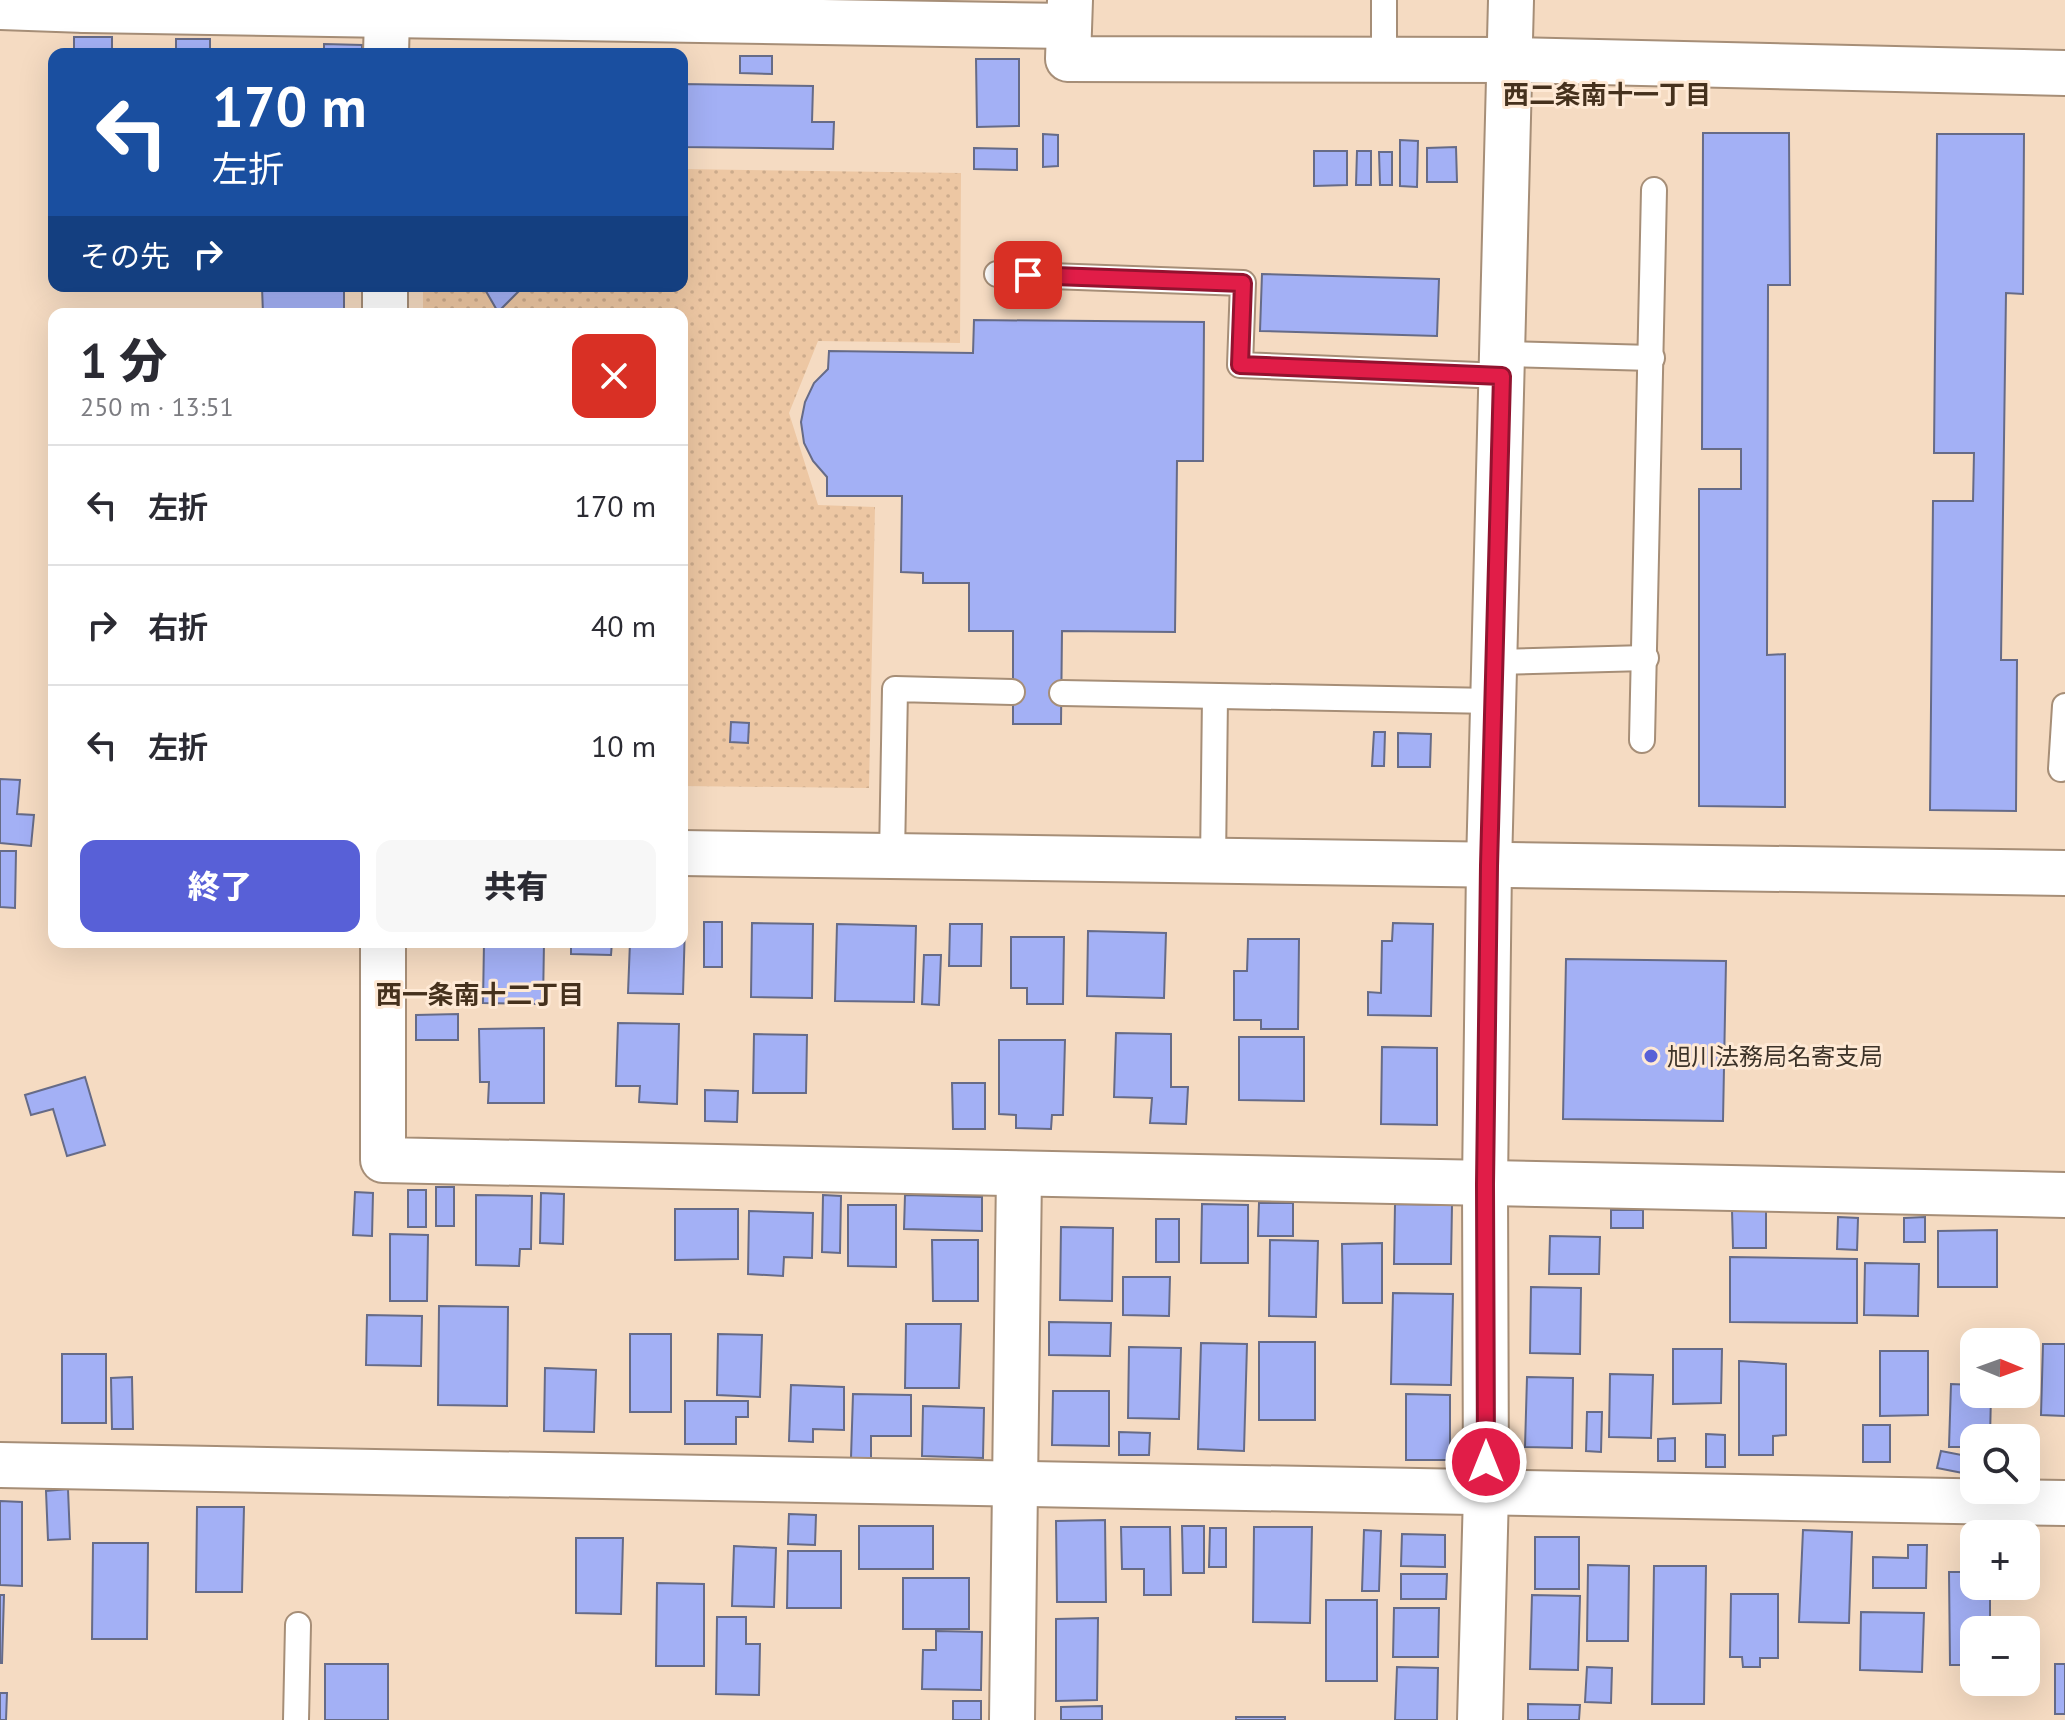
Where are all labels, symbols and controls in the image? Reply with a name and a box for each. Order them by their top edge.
text: 170 m [212,70,367,142]
district label: 西二条南十一丁目 [1503,78,1711,111]
icon: left [80,80,184,184]
text: 左折 [212,145,284,192]
icon: right [186,232,230,276]
text: その先 [80,236,170,275]
pin [994,241,1062,309]
icon: arrive [1006,253,1050,297]
text: 1 分 [80,329,167,391]
button: close [572,334,656,418]
text: 250 m · 13:51 [80,390,234,423]
icon: left [80,483,124,527]
text: 170 m [575,486,656,525]
text: 左折 [148,487,208,526]
icon: right [80,603,124,647]
text: 40 m [591,606,656,645]
text: 右折 [148,607,208,646]
icon: left [80,723,124,767]
text: 10 m [591,726,656,765]
text: 左折 [148,727,208,766]
button: 終了 [80,840,360,932]
button: 共有 [376,840,656,932]
district label: 西一条南十二丁目 [376,978,584,1011]
place label: 旭川法務局名寄支局 [1667,1041,1883,1072]
marker: 旭川法務局名寄支局 [1642,1047,1660,1065]
north arrow [1960,1328,2040,1408]
map controls [1960,1328,2040,1696]
position arrow [1444,1420,1528,1504]
button: search [1960,1424,2040,1504]
button: + [1960,1520,2040,1600]
button: − [1960,1616,2040,1696]

